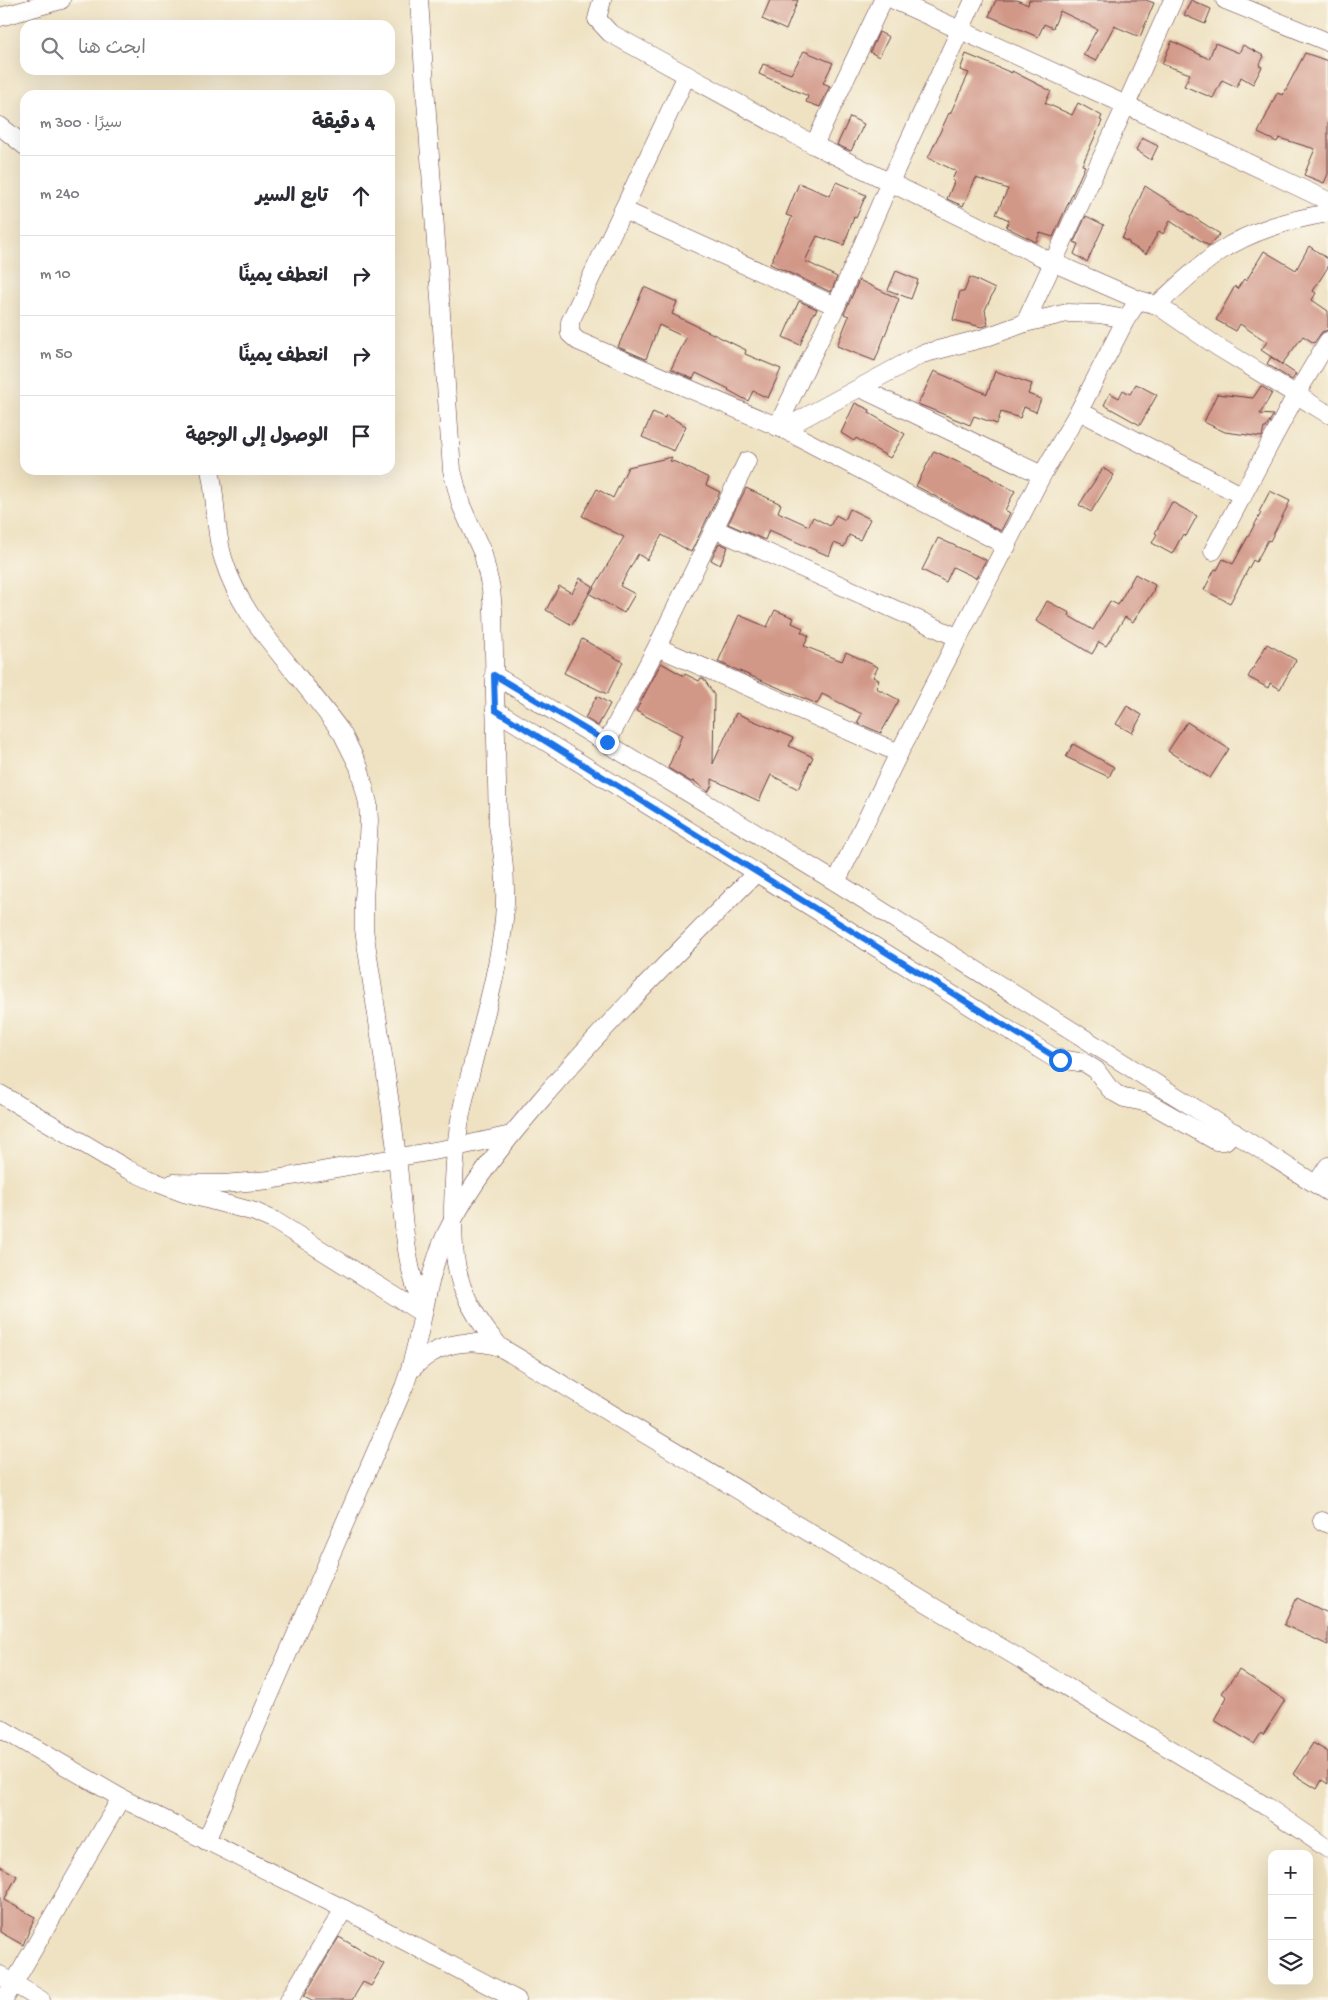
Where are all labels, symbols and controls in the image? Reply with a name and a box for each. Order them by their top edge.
search box [20,20,395,75]
icon: search [38,34,66,62]
text: ابحث هنا [78,38,146,61]
text: 4 دقيقة [312,112,375,137]
text: سيرًا · 300 m [40,115,122,134]
icon: ahead [347,182,375,210]
text: 240 m [40,186,80,205]
text: تابع السير [256,186,328,209]
icon: right [347,262,375,290]
text: 10 m [40,266,71,285]
text: انعطف يمينًا [239,266,328,289]
icon: right [347,342,375,370]
text: 50 m [40,346,73,365]
text: انعطف يمينًا [239,346,328,369]
icon: arrive [347,422,375,450]
text: الوصول إلى الوجهة [185,426,328,449]
route end [596,731,619,754]
route start [1049,1049,1072,1072]
map controls [1268,1850,1313,1985]
button: + [1268,1850,1313,1895]
button: − [1268,1895,1313,1940]
button: layers [1268,1940,1313,1985]

